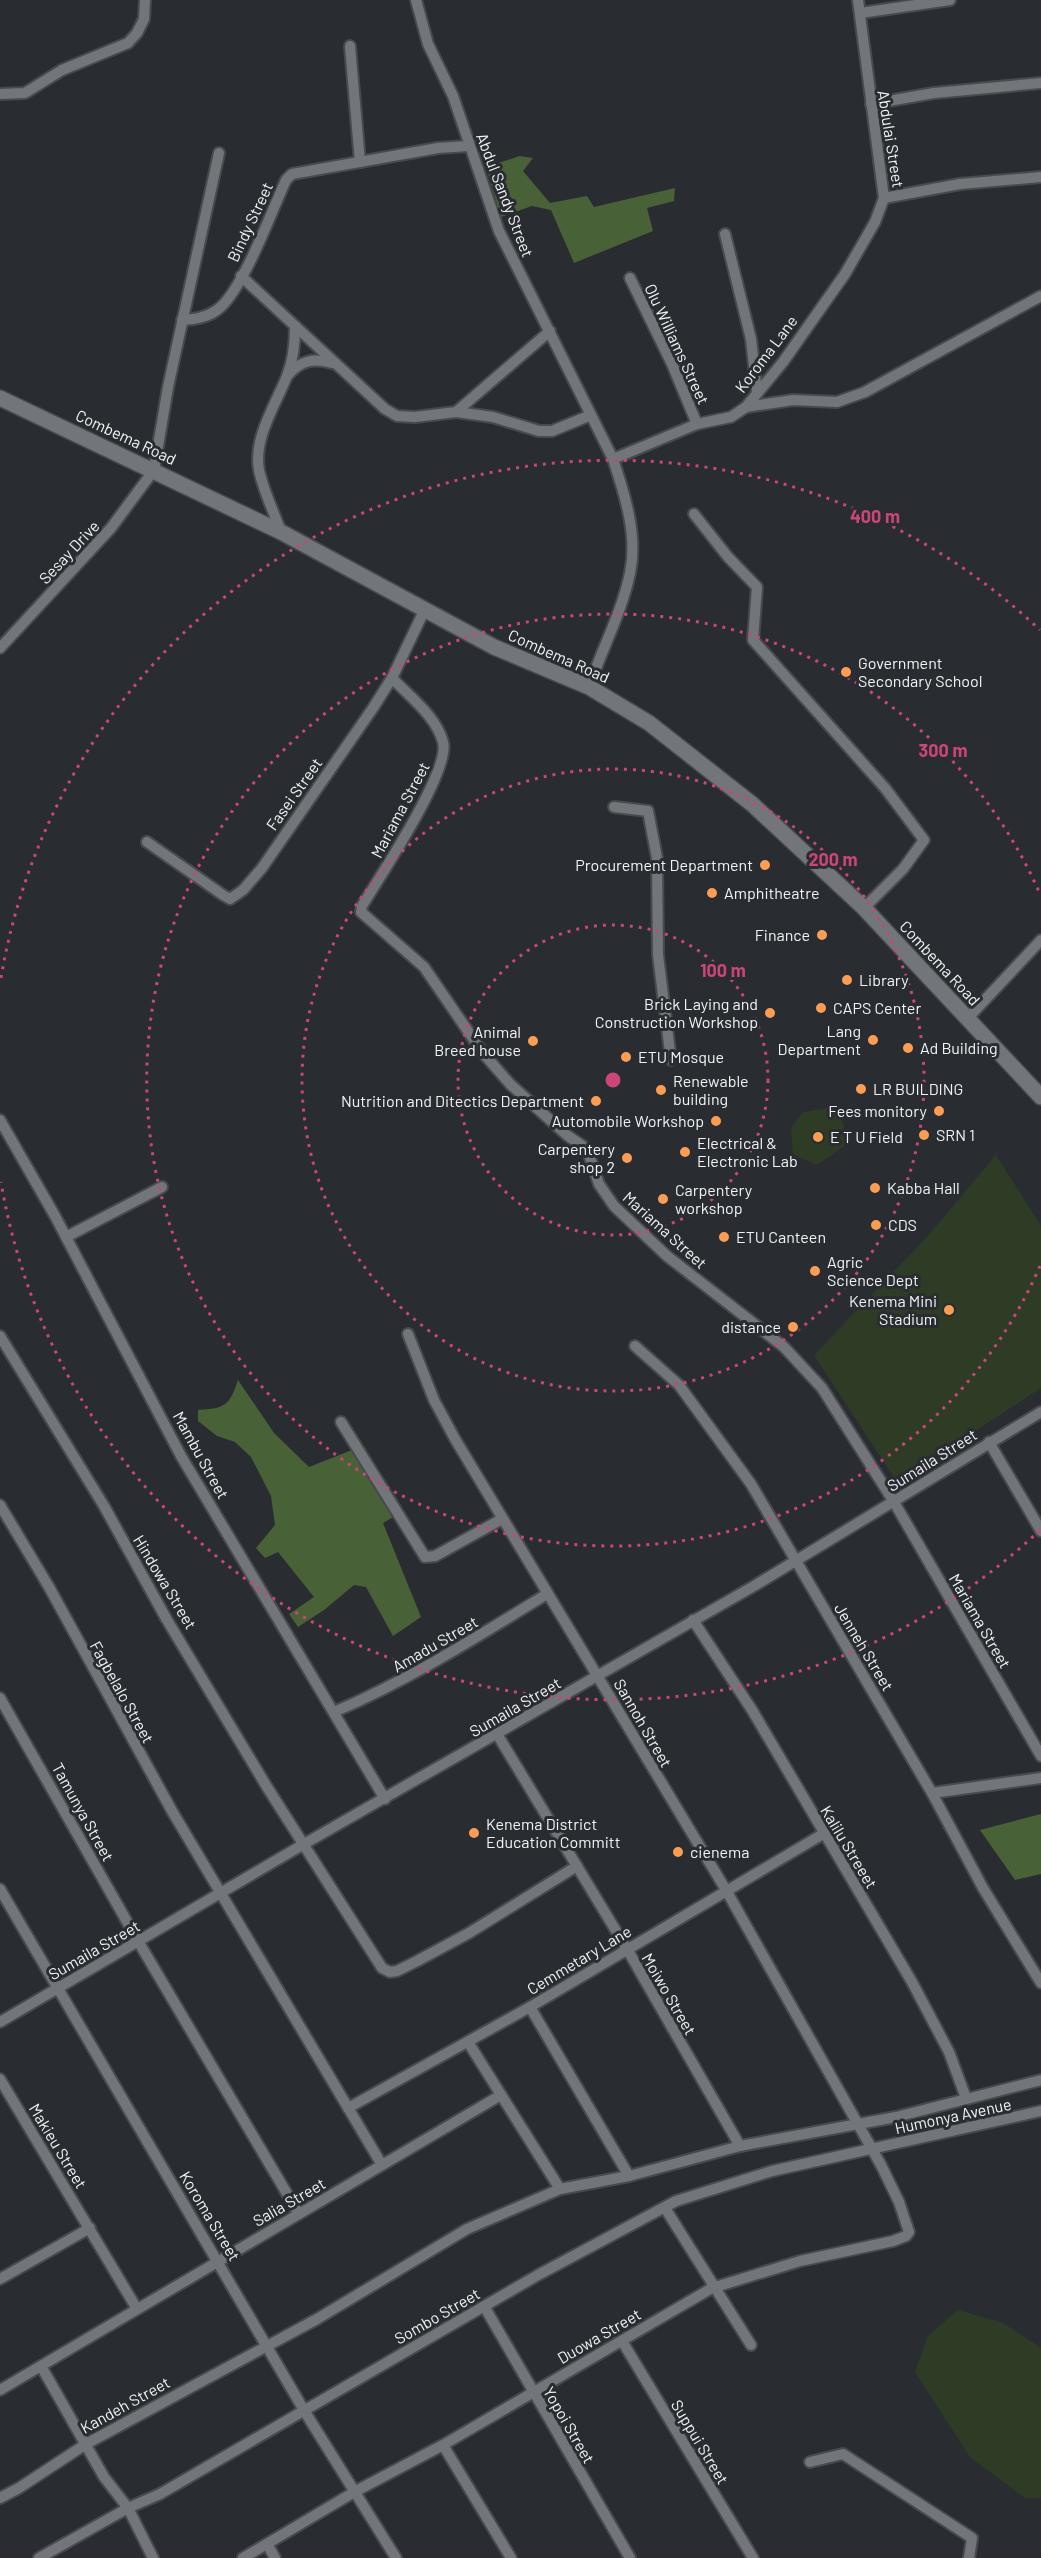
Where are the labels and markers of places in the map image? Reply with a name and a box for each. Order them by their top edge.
place label: Government Secondary School [858,653,982,690]
marker: Government Secondary School [839,665,853,679]
place label: Procurement Department [575,855,753,874]
marker: Procurement Department [758,858,772,872]
place label: Amphitheatre [724,883,819,902]
marker: Amphitheatre [705,886,719,900]
place label: Finance [755,925,810,944]
marker: Finance [815,928,829,942]
place label: Library [859,970,909,989]
marker: Library [840,973,854,987]
place label: Brick Laying and Construction Workshop [595,994,758,1031]
place label: CAPS Center [833,998,921,1017]
marker: CAPS Center [814,1001,828,1015]
marker: Brick Laying and Construction Workshop [763,1006,777,1020]
place label: Lang Department [778,1021,861,1058]
place label: Animal Breed house [434,1022,521,1059]
marker: Lang Department [866,1033,880,1047]
marker: Animal Breed house [526,1034,540,1048]
place label: Ad Building [920,1038,998,1057]
marker: Ad Building [901,1041,915,1055]
place label: ETU Mosque [638,1047,724,1066]
marker: ETU Mosque [619,1050,633,1064]
centre of rings [603,1070,623,1090]
place label: Renewable building [673,1071,749,1108]
place label: LR BUILDING [873,1079,963,1098]
marker: LR BUILDING [854,1082,868,1096]
marker: Renewable building [654,1083,668,1097]
place label: Nutrition and Ditectics Department [341,1091,584,1110]
marker: Nutrition and Ditectics Department [589,1094,603,1108]
place label: Fees monitory [828,1101,928,1120]
marker: Fees monitory [932,1104,946,1118]
place label: Automobile Workshop [552,1111,704,1130]
marker: Automobile Workshop [709,1114,723,1128]
place label: SRN 1 [936,1125,975,1144]
place label: E T U Field [830,1127,903,1146]
marker: SRN 1 [917,1128,931,1142]
marker: E T U Field [811,1130,825,1144]
place label: Electrical & Electronic Lab [697,1133,798,1170]
place label: Carpentery shop 2 [538,1139,616,1176]
marker: Electrical & Electronic Lab [678,1145,692,1159]
marker: Carpentery shop 2 [620,1151,634,1165]
place label: Kabba Hall [887,1178,960,1197]
place label: Carpentery workshop [675,1180,753,1217]
marker: Kabba Hall [868,1181,882,1195]
marker: Carpentery workshop [656,1192,670,1206]
place label: CDS [888,1215,917,1234]
marker: CDS [869,1218,883,1232]
place label: ETU Canteen [736,1227,826,1246]
marker: ETU Canteen [717,1230,731,1244]
place label: Agric Science Dept [827,1252,919,1289]
marker: Agric Science Dept [808,1264,822,1278]
place label: Kenema Mini Stadium [849,1291,937,1328]
marker: Kenema Mini Stadium [942,1303,956,1317]
place label: distance [721,1317,781,1336]
marker: distance [786,1320,800,1334]
place label: Kenema District Education Committ [486,1814,620,1851]
marker: Kenema District Education Committ [467,1826,481,1840]
place label: cienema [690,1842,749,1861]
marker: cienema [671,1845,685,1859]

